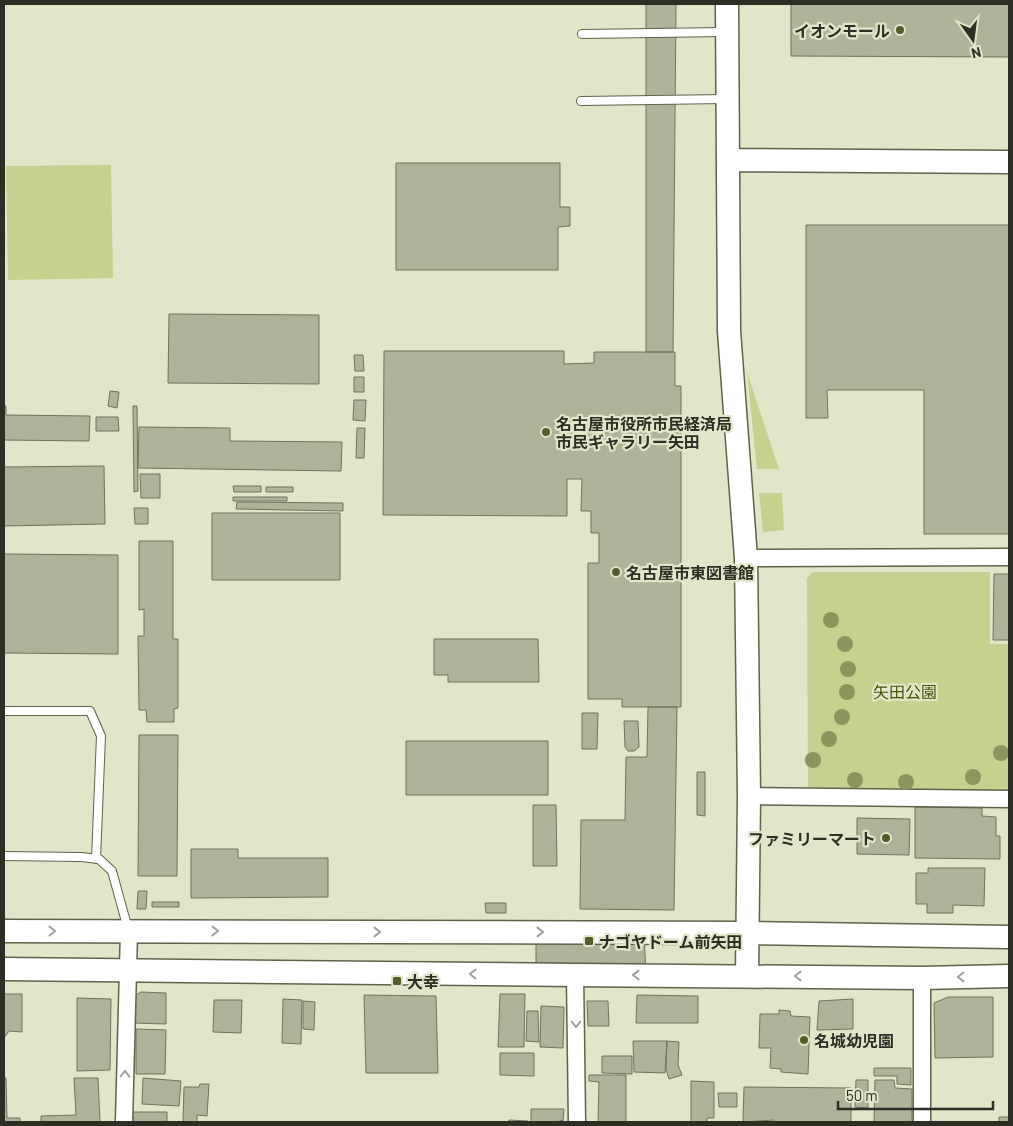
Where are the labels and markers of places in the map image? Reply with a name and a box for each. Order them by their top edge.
place label: イオンモール [794,21,890,40]
marker: イオンモール [894,24,906,36]
place label: 名古屋市役所市民経済局 市民ギャラリー矢田 [556,414,732,451]
marker: 名古屋市役所市民経済局 市民ギャラリー矢田 [540,426,552,438]
place label: 名古屋市東図書館 [626,563,754,582]
marker: 名古屋市東図書館 [610,566,622,578]
place label: ファミリーマート [748,829,876,848]
marker: ファミリーマート [880,832,892,844]
place label: ナゴヤドーム前矢田 [599,932,743,951]
marker: ナゴヤドーム前矢田 [583,935,595,947]
place label: 大幸 [407,972,439,991]
marker: 大幸 [391,975,403,987]
place label: 名城幼児園 [814,1031,894,1050]
marker: 名城幼児園 [798,1034,810,1046]

